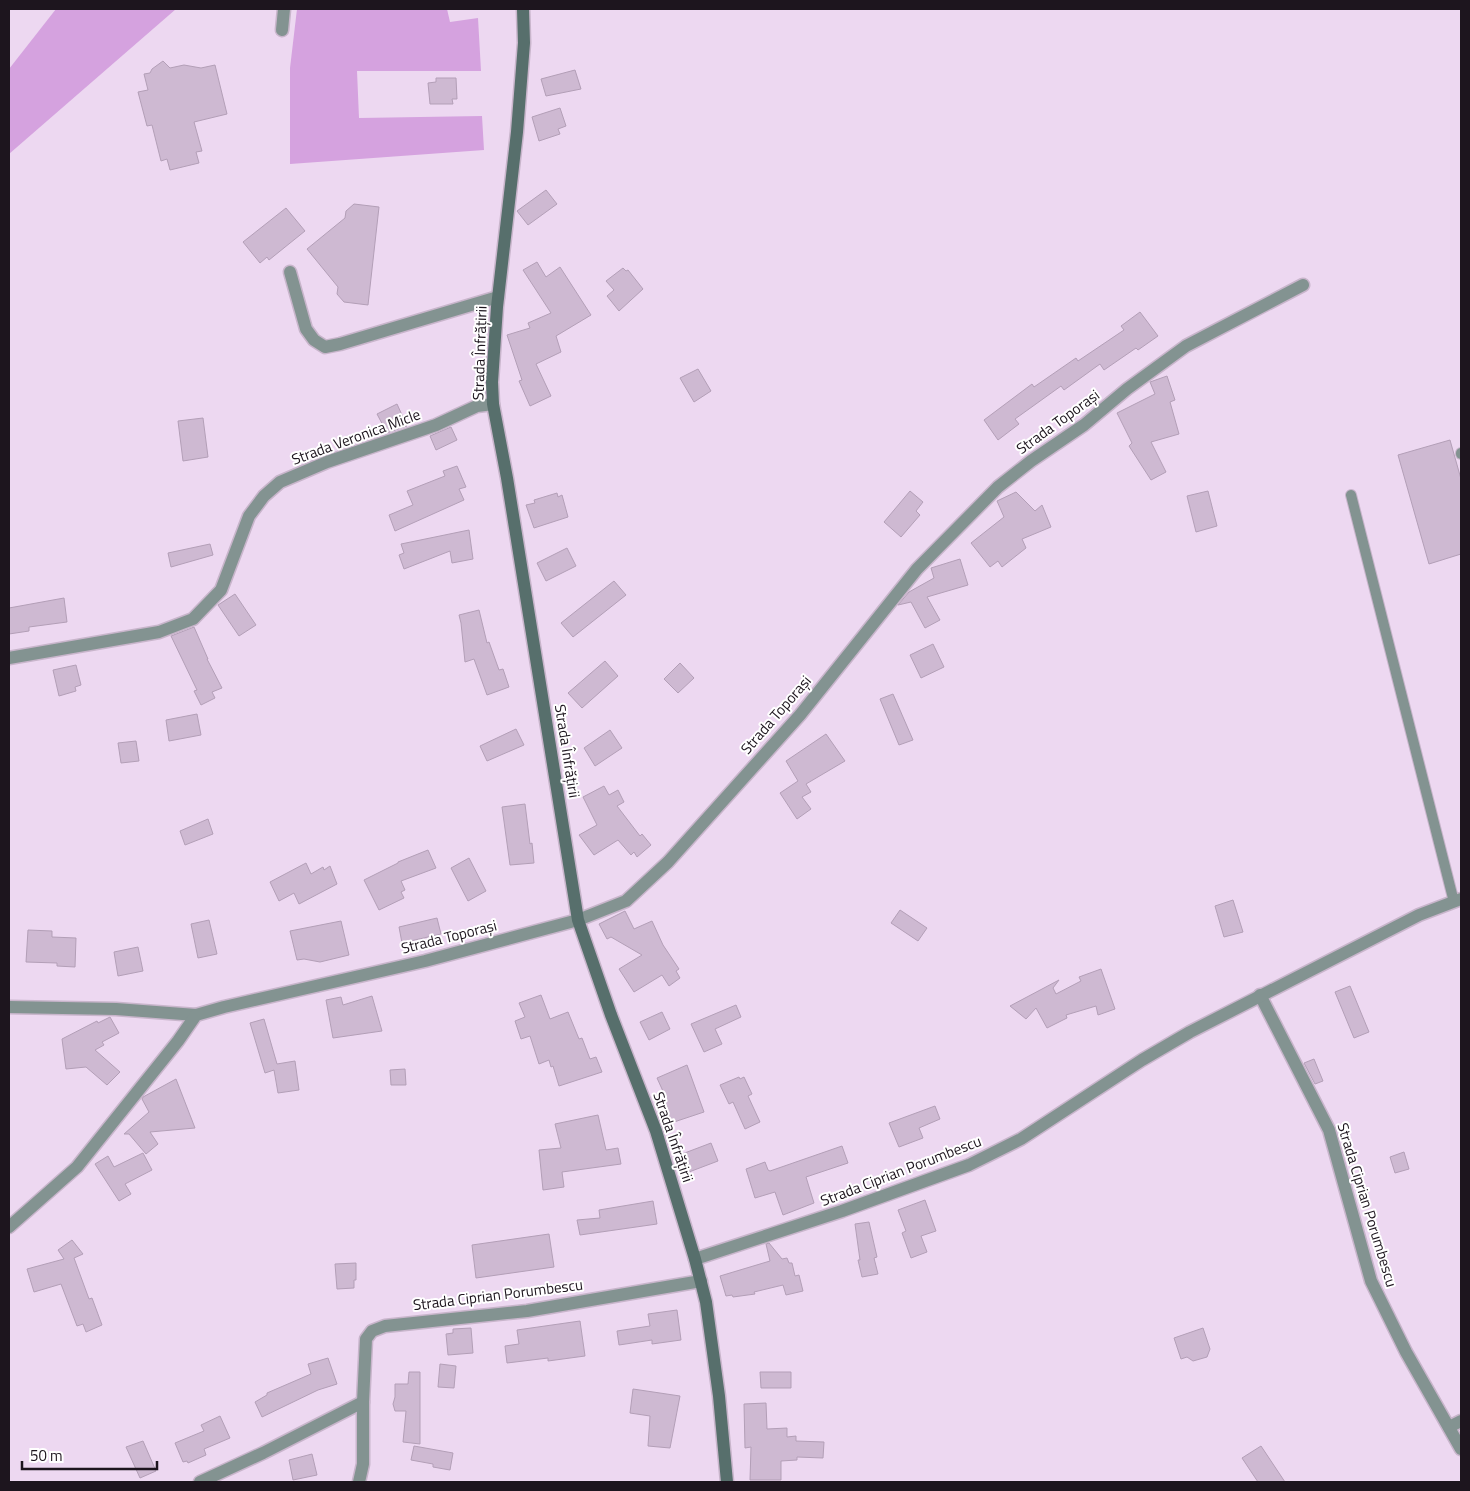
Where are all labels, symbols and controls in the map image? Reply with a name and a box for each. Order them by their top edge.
street label: Strada Înfrățirii [466,305,493,401]
street label: Strada Toporași [1011,384,1104,460]
street label: Strada Veronica Micle [288,403,424,471]
street label: Strada Toporași [735,670,816,759]
street label: Strada Înfrățirii [549,702,586,799]
street label: Strada Toporași [399,914,499,960]
street label: Strada Înfrățirii [647,1088,700,1185]
street label: Strada Ciprian Porumbescu [1332,1120,1403,1290]
street label: Strada Ciprian Porumbescu [817,1129,985,1212]
street label: Strada Ciprian Porumbescu [412,1273,584,1316]
scale bar [22,1438,158,1470]
text: 50 m [30,1444,63,1467]

